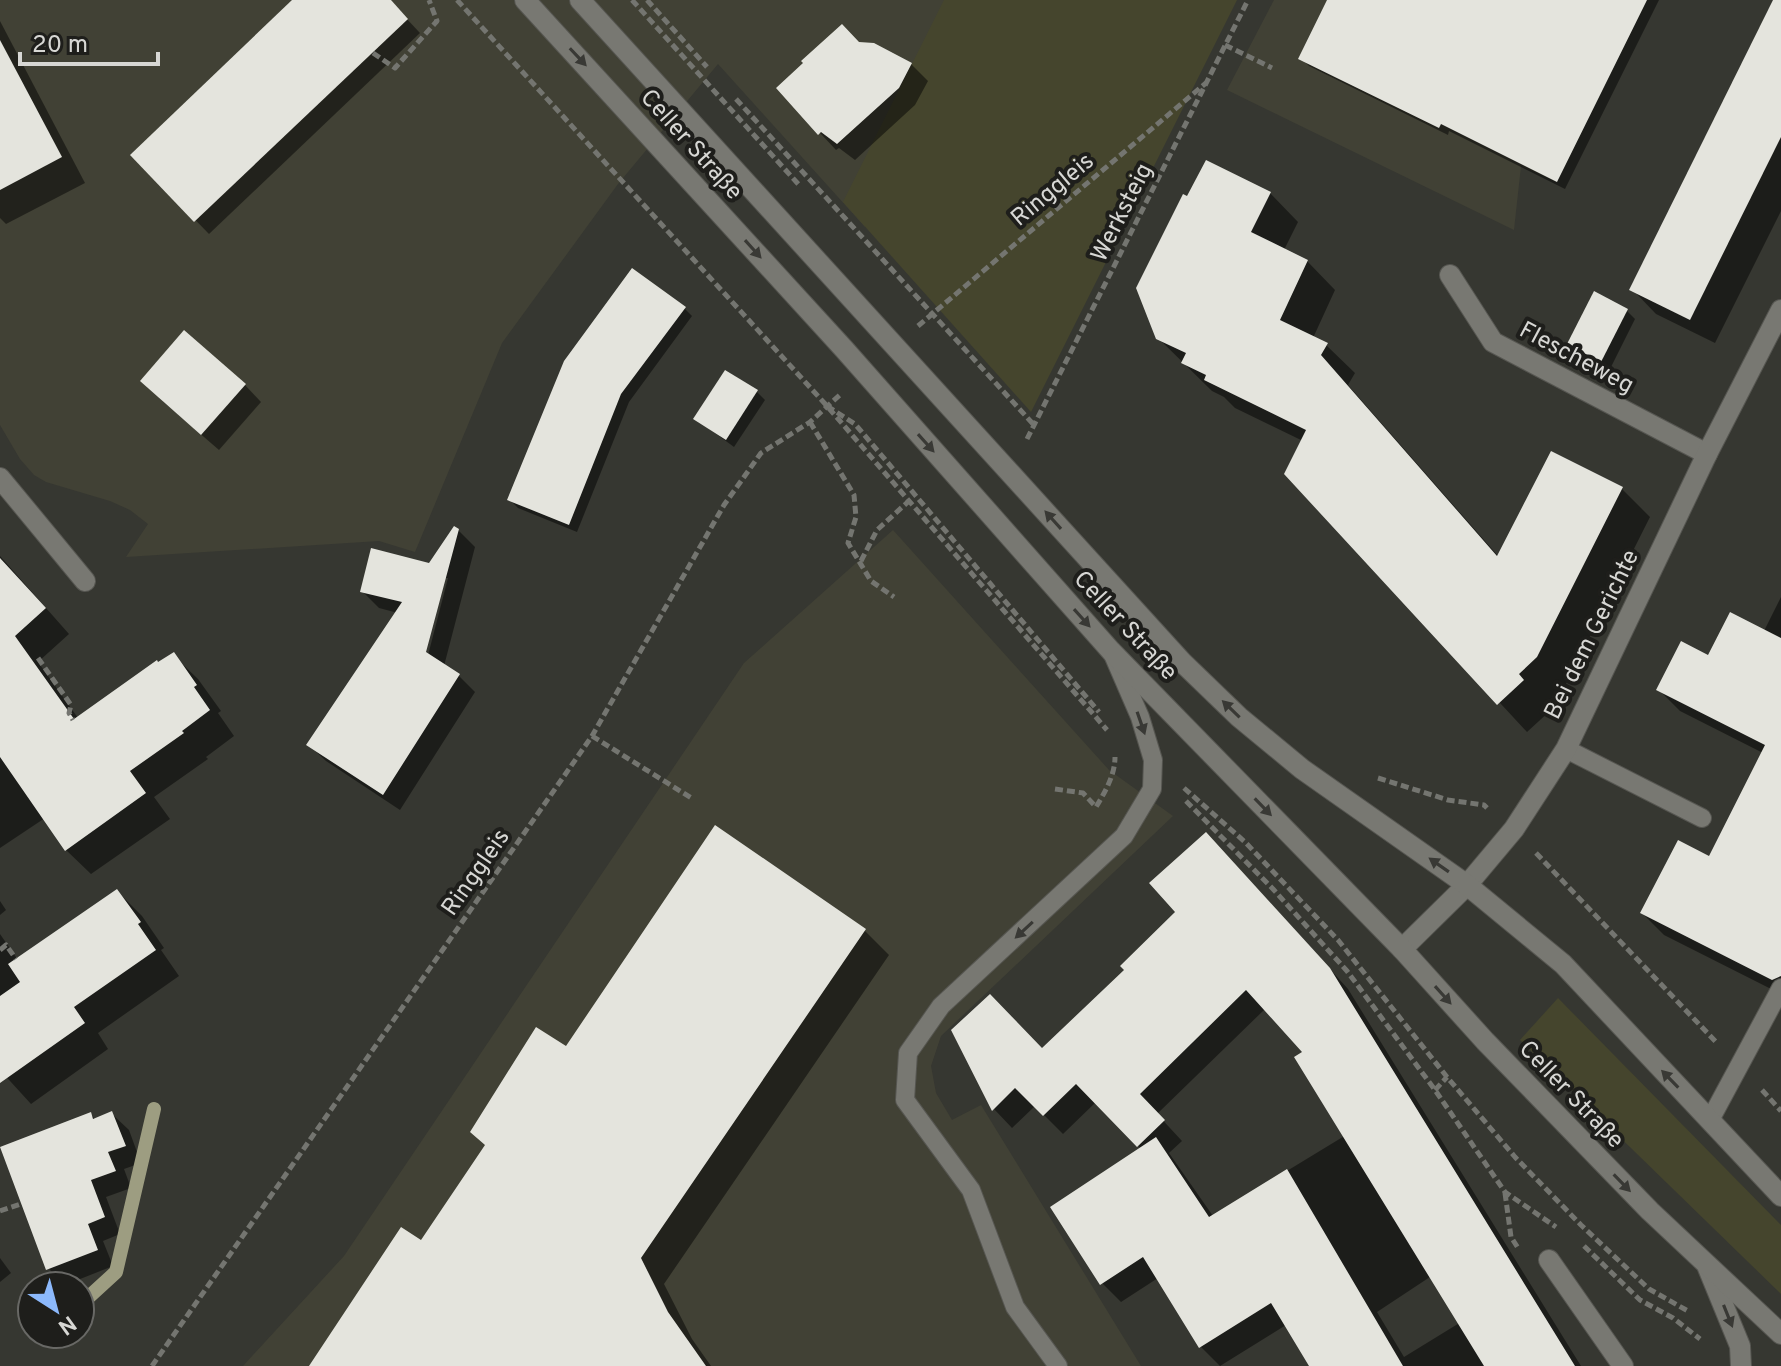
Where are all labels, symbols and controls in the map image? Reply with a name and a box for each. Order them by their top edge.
scale bar [20,16,158,66]
text: 20 m [32,31,88,61]
one-way arrow [568,48,586,67]
street label: Celler Straße [633,84,748,207]
street label: Ringgleis [1006,147,1101,234]
street label: Werksteig [1085,159,1160,267]
one-way arrow [744,240,762,259]
street label: Flescheweg [1513,316,1639,402]
one-way arrow [917,434,935,453]
one-way arrow [1044,510,1062,529]
street label: Bei dem Gerichte [1539,545,1647,725]
street label: Celler Straße [1066,565,1183,687]
one-way arrow [1073,609,1091,628]
one-way arrow [1221,700,1240,718]
one-way arrow [1136,711,1148,735]
one-way arrow [1254,797,1272,816]
street label: Ringgleis [436,824,517,922]
one-way arrow [1428,858,1449,873]
one-way arrow [1015,920,1034,938]
one-way arrow [1434,984,1451,1004]
street label: Celler Straße [1511,1035,1630,1156]
one-way arrow [1661,1070,1679,1089]
one-way arrow [1613,1173,1631,1192]
north arrow [16,1270,96,1350]
one-way arrow [1721,1304,1734,1328]
text: N [52,1309,81,1340]

